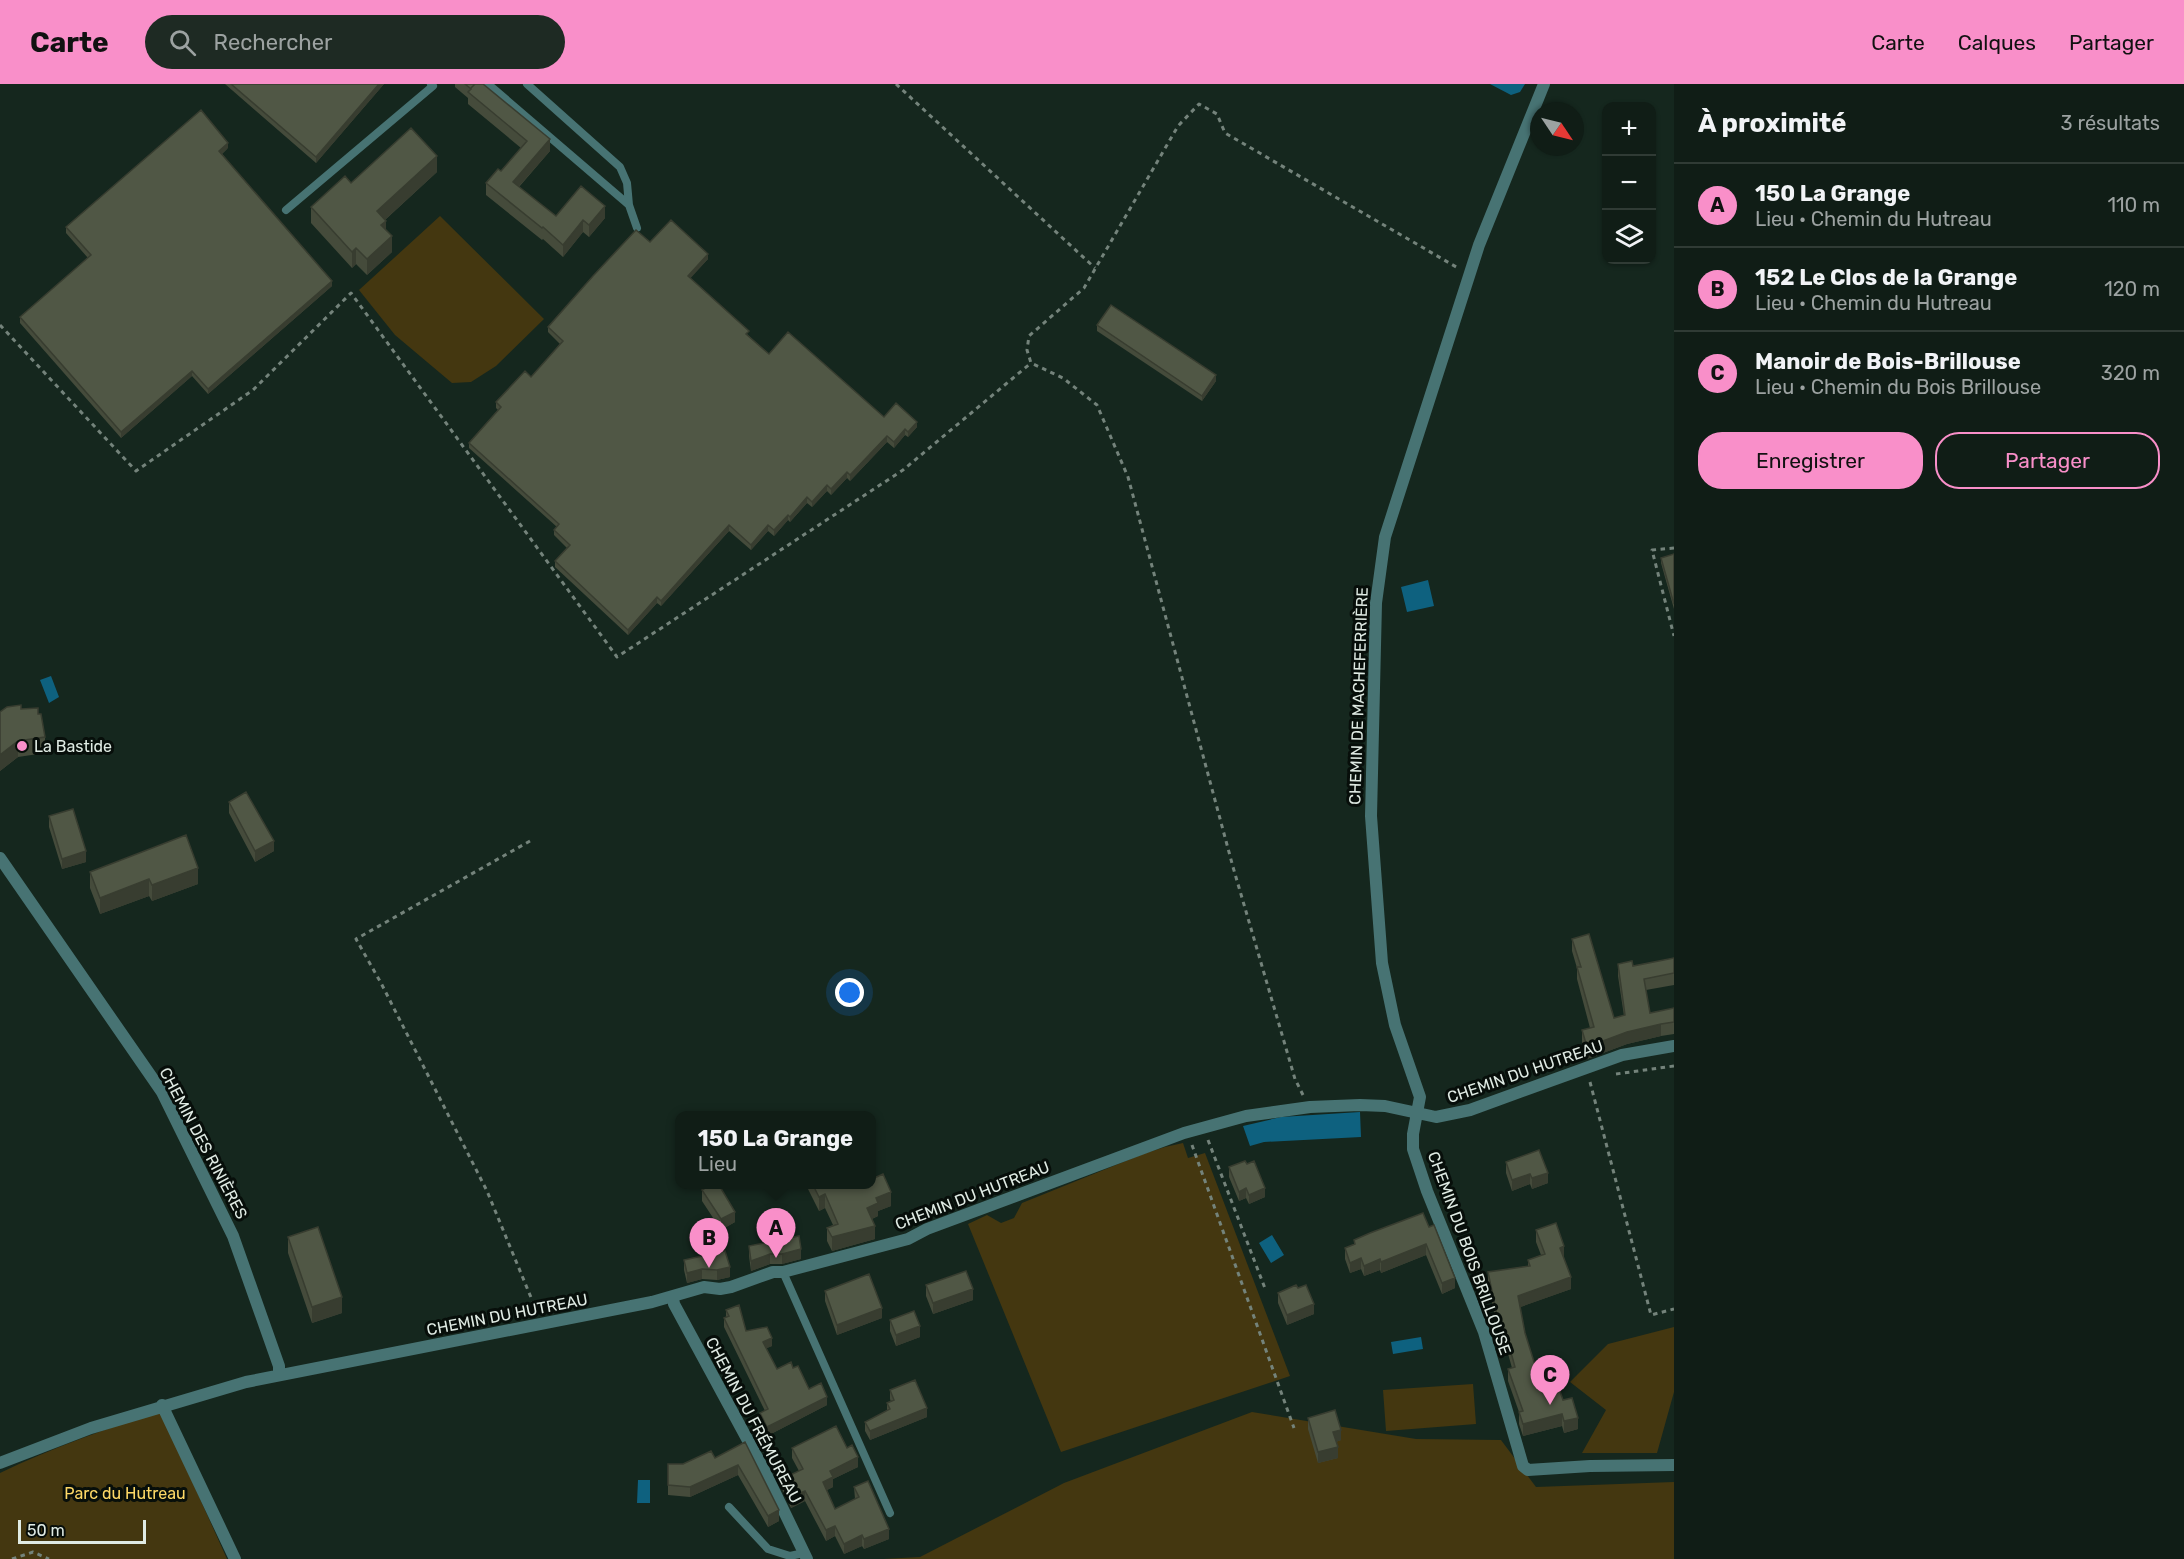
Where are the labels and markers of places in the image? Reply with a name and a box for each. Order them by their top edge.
place label: La Bastide [34,737,112,756]
marker: La Bastide [15,739,29,753]
pin: A [756,1208,796,1258]
pin: B [690,1218,728,1268]
pin: C [1530,1356,1570,1405]

